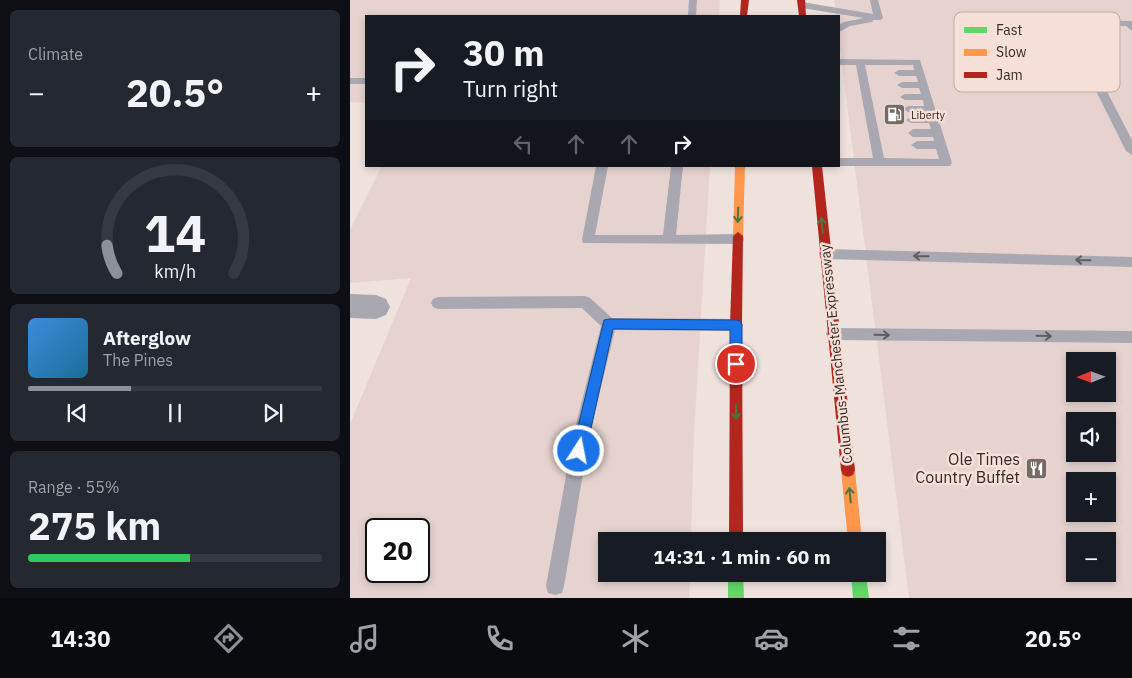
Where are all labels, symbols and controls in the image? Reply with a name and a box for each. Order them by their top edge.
legend [954,12,1120,92]
text: Fast [996,21,1022,39]
text: 30 m [463,30,545,76]
icon: right [380,35,445,100]
text: Slow [996,43,1027,61]
text: Climate [28,44,83,64]
text: Jam [996,66,1023,84]
text: 20.5° [126,68,224,117]
text: − [28,74,45,111]
text: + [305,74,322,111]
text: Turn right [463,74,558,103]
fuel station icon: Liberty [883,103,907,127]
place label: Liberty [911,108,946,122]
icon: left [509,130,537,158]
icon: ahead [562,130,590,158]
icon: ahead [615,130,643,158]
icon: right [668,130,696,158]
text: 14 [144,199,206,266]
one-way arrow [734,207,743,223]
one-way arrow [818,218,827,234]
street label: Columbus-Manchester Expressway [816,243,856,465]
one-way arrow [913,251,930,261]
one-way arrow [1076,256,1092,265]
text: km/h [154,260,196,283]
text: Afterglow [103,326,191,350]
one-way arrow [873,330,889,340]
one-way arrow [1036,332,1052,341]
pin [715,343,757,385]
text: The Pines [103,350,173,370]
icon: arrive [722,350,750,378]
north arrow [1066,352,1116,402]
map controls [1066,352,1116,582]
icon: previous [63,399,91,427]
icon: pause [161,399,189,427]
icon: next [259,399,287,427]
one-way arrow [731,404,741,420]
button: sound [1066,412,1116,462]
position arrow [552,424,604,476]
place label: Ole Times Country Buffet [915,449,1020,487]
restaurant icon: Ole Times Country Buffet [1024,456,1048,480]
button: + [1066,472,1116,522]
text: Range · 55% [28,477,120,497]
one-way arrow [845,487,855,503]
text: 275 km [28,501,161,550]
speed limit sign: 20 [365,518,430,583]
button: − [1066,532,1116,582]
text: 14:31 · 1 min · 60 m [653,545,831,569]
icon: directions [211,621,246,656]
icon: music [347,621,382,656]
icon: phone [482,621,517,656]
icon: climate [618,621,653,656]
icon: car [754,621,789,656]
icon: filters [889,621,924,656]
text: 14:30 [50,624,110,653]
text: 20.5° [1025,624,1082,653]

